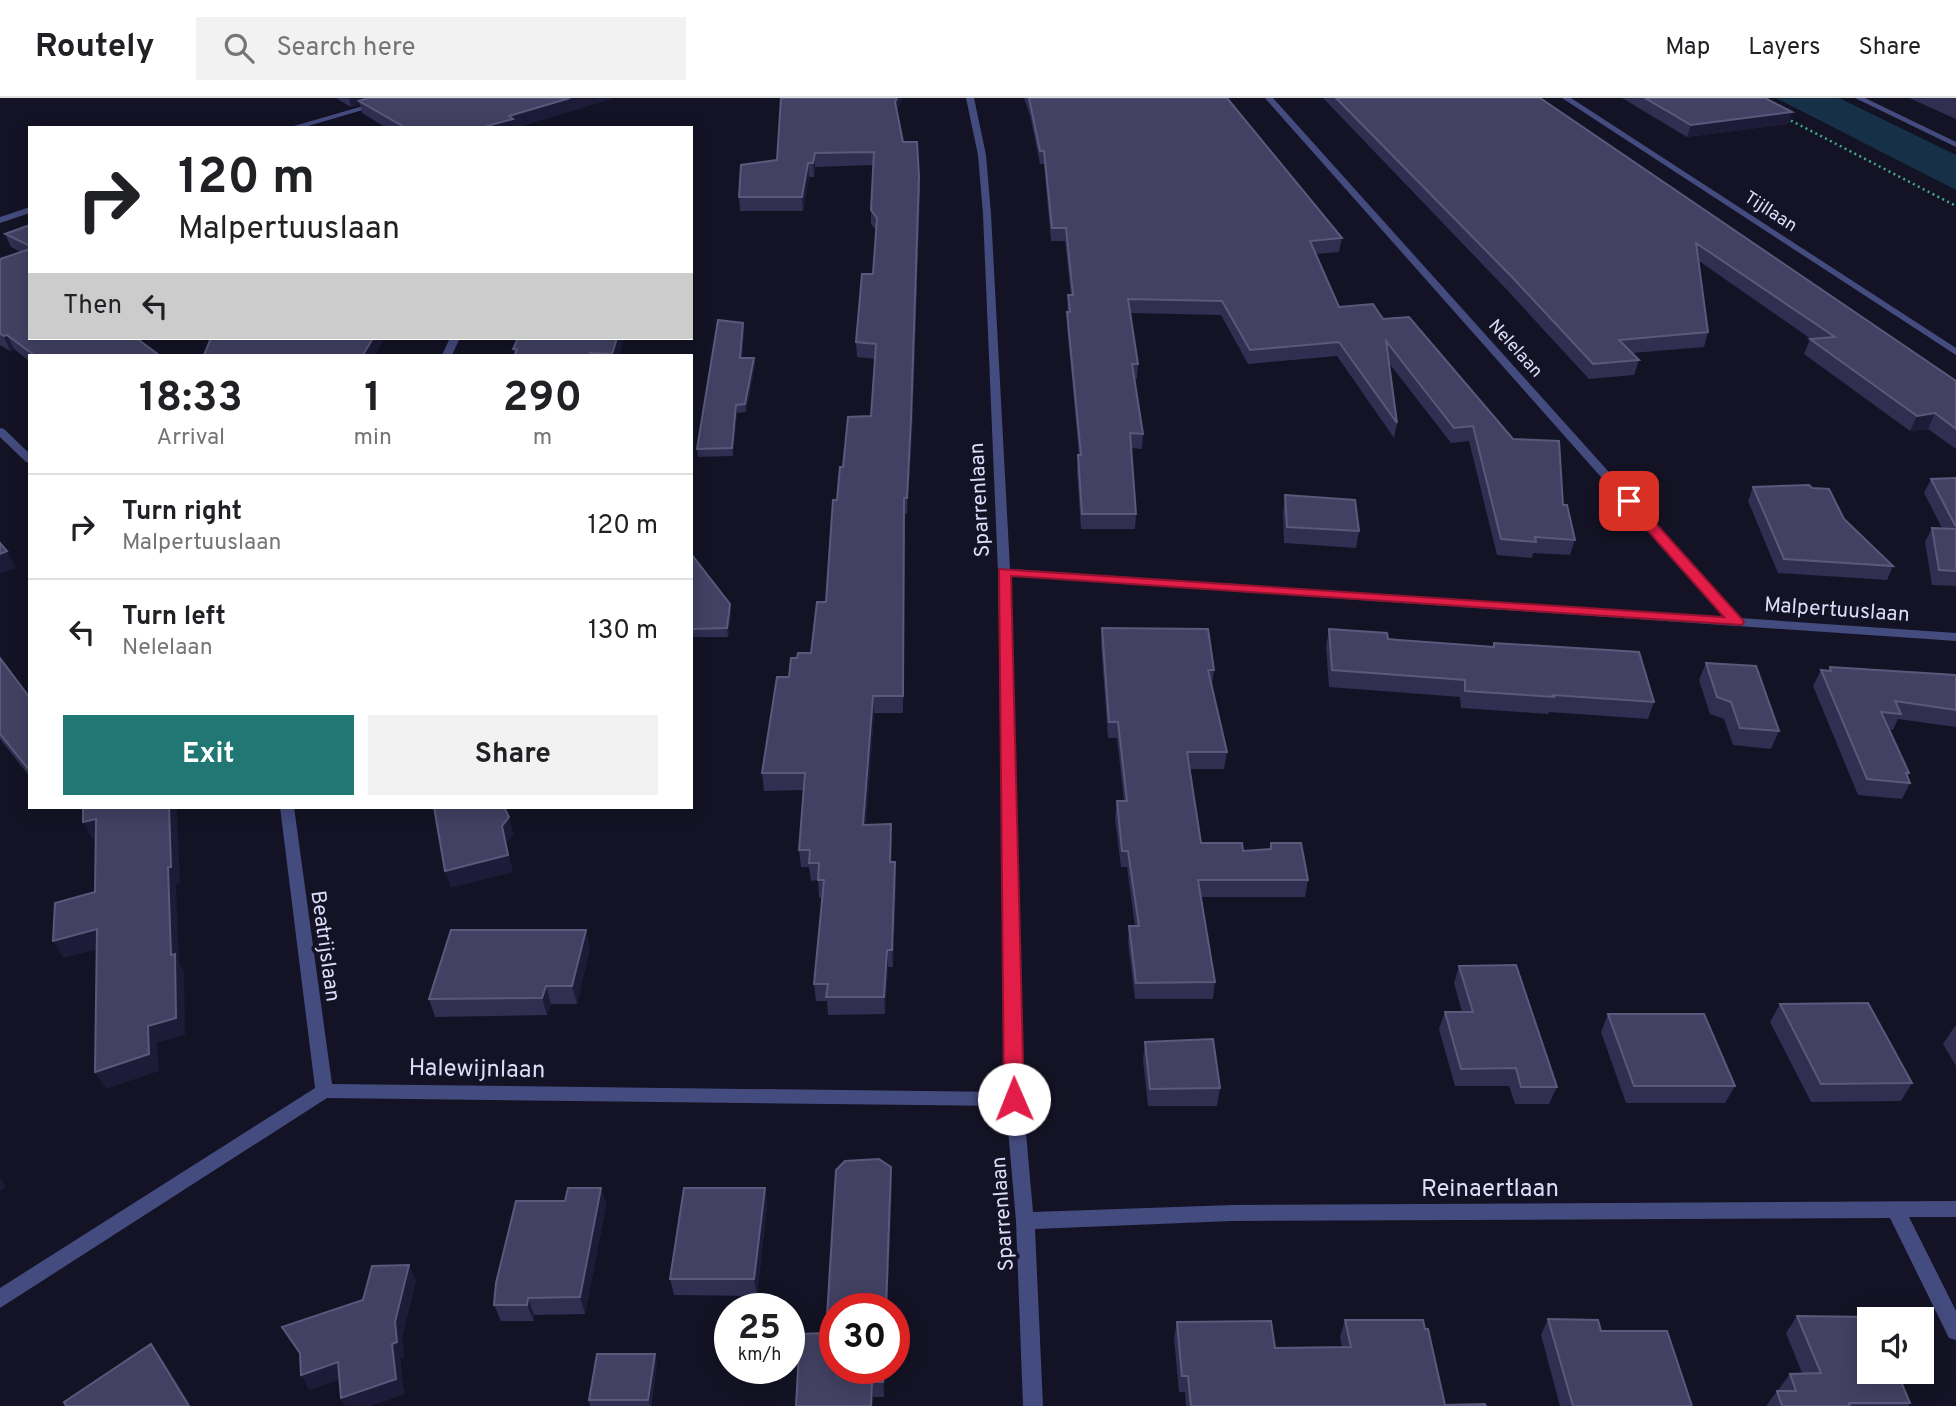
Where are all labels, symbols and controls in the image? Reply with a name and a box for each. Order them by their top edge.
search box [196,17,686,80]
text: Routely [35,27,154,69]
icon: search [220,29,258,67]
text: Search here [276,32,415,65]
text: Map [1665,33,1710,63]
text: Layers [1748,33,1820,63]
text: Share [1858,33,1921,63]
text: 120 m [178,149,315,211]
icon: right [63,154,154,245]
street label: Tijllaan [1739,187,1801,238]
text: Malpertuuslaan [178,210,400,250]
icon: left [136,287,174,325]
text: Then [63,290,122,323]
street label: Nelelaan [1483,315,1547,383]
text: 18:33 [139,373,243,426]
text: 1 [364,373,381,426]
text: 290 [503,373,582,426]
text: Arrival [157,424,225,453]
text: min [354,424,392,453]
text: m [533,424,552,453]
street label: Sparrenlaan [964,442,997,558]
pin [1599,471,1659,531]
icon: arrive [1610,482,1648,520]
text: Turn right [122,496,242,529]
icon: right [63,508,101,546]
text: 120 m [588,510,658,543]
text: Malpertuuslaan [122,529,282,558]
street label: Malpertuuslaan [1763,592,1911,629]
text: Turn left [122,601,226,634]
icon: left [63,613,101,651]
text: 130 m [588,615,658,648]
text: Nelelaan [122,634,213,663]
button: Exit [63,715,354,795]
button: Share [368,715,658,795]
street label: Beatrijslaan [303,889,346,1004]
street label: Halewijnlaan [408,1054,546,1086]
position arrow [977,1062,1051,1136]
street label: Sparrenlaan [986,1156,1021,1272]
street label: Reinaertlaan [1421,1175,1559,1205]
speed limit sign: 30 [819,1293,910,1384]
text: 25 [738,1307,781,1351]
map controls [1857,1307,1934,1384]
button: sound [1857,1307,1934,1384]
text: km/h [738,1344,781,1367]

